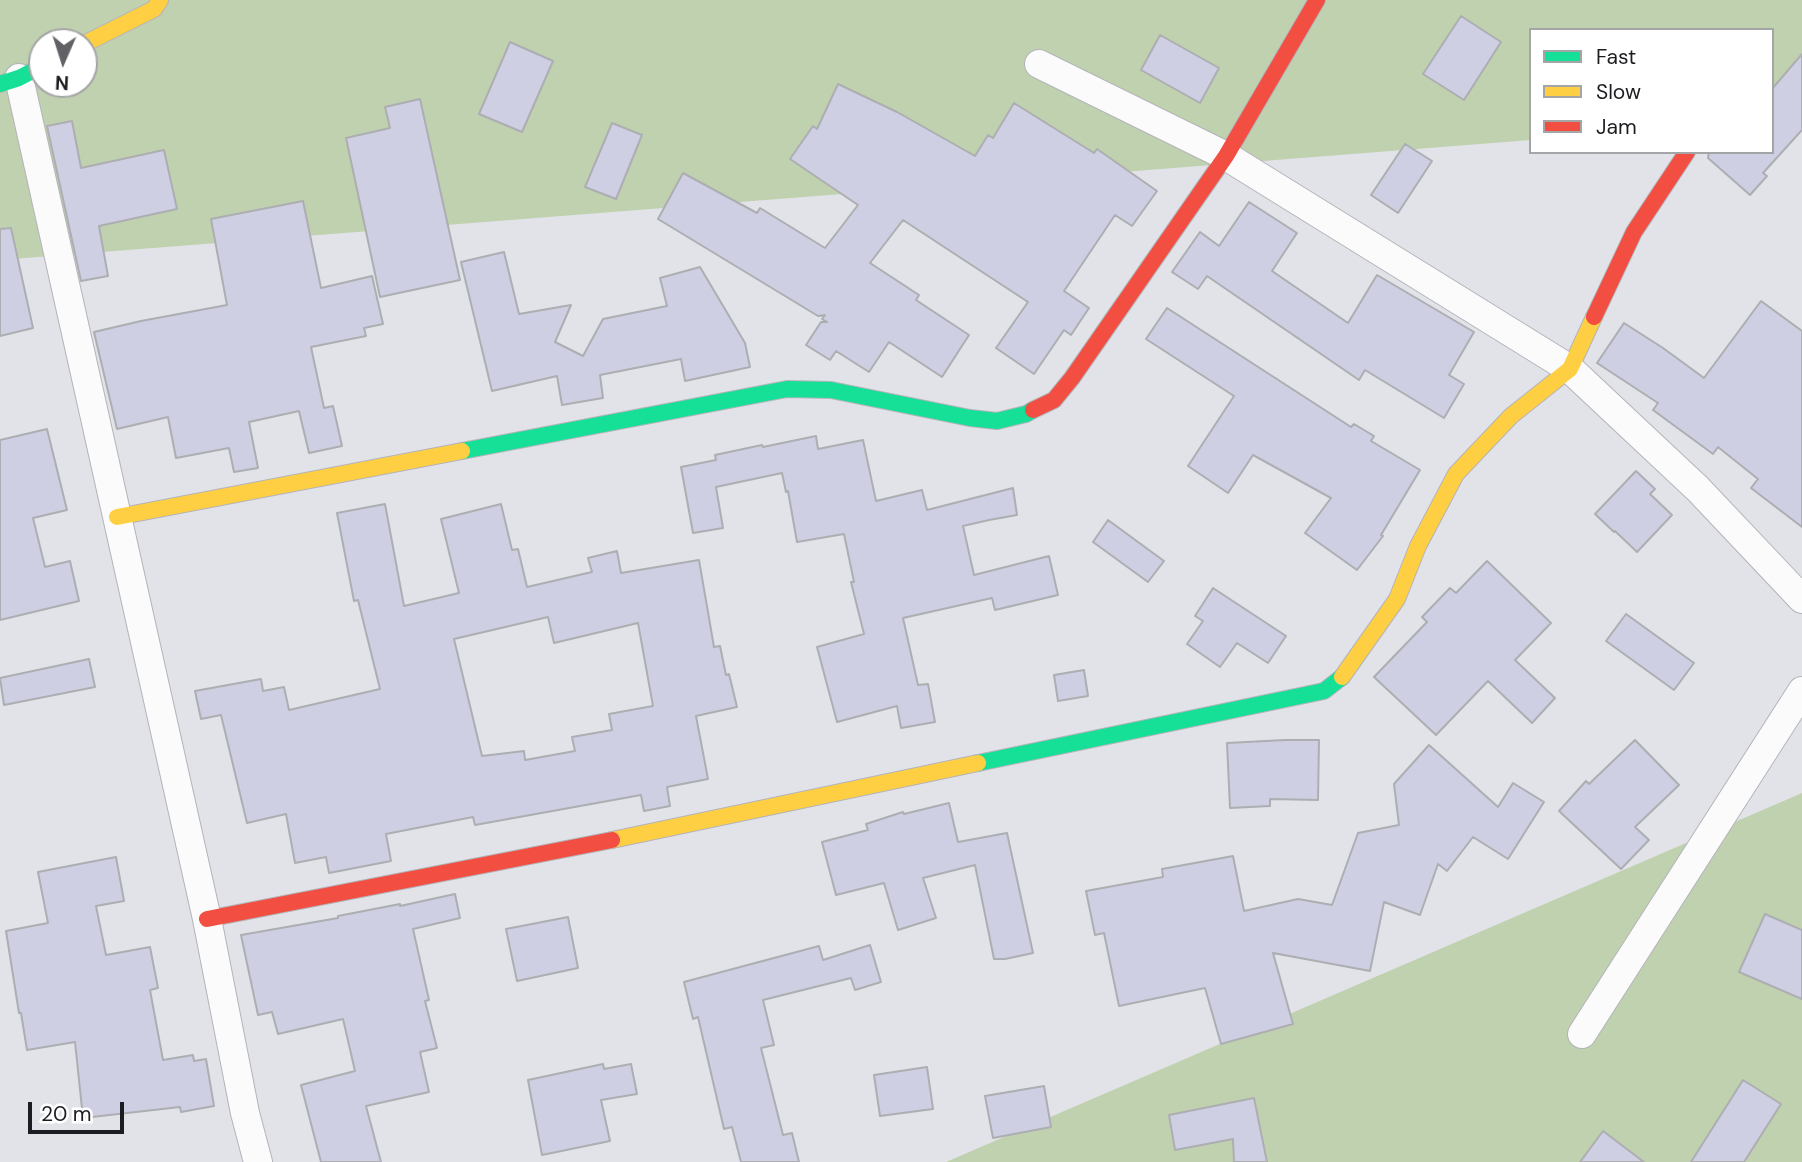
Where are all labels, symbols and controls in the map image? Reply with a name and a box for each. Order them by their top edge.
north arrow [28,28,98,98]
legend [1529,28,1774,154]
text: Fast [1596,43,1636,71]
text: N [54,70,70,95]
text: Slow [1596,78,1641,106]
text: Jam [1596,113,1637,141]
scale bar [32,1088,128,1132]
text: 20 m [41,1100,92,1128]

